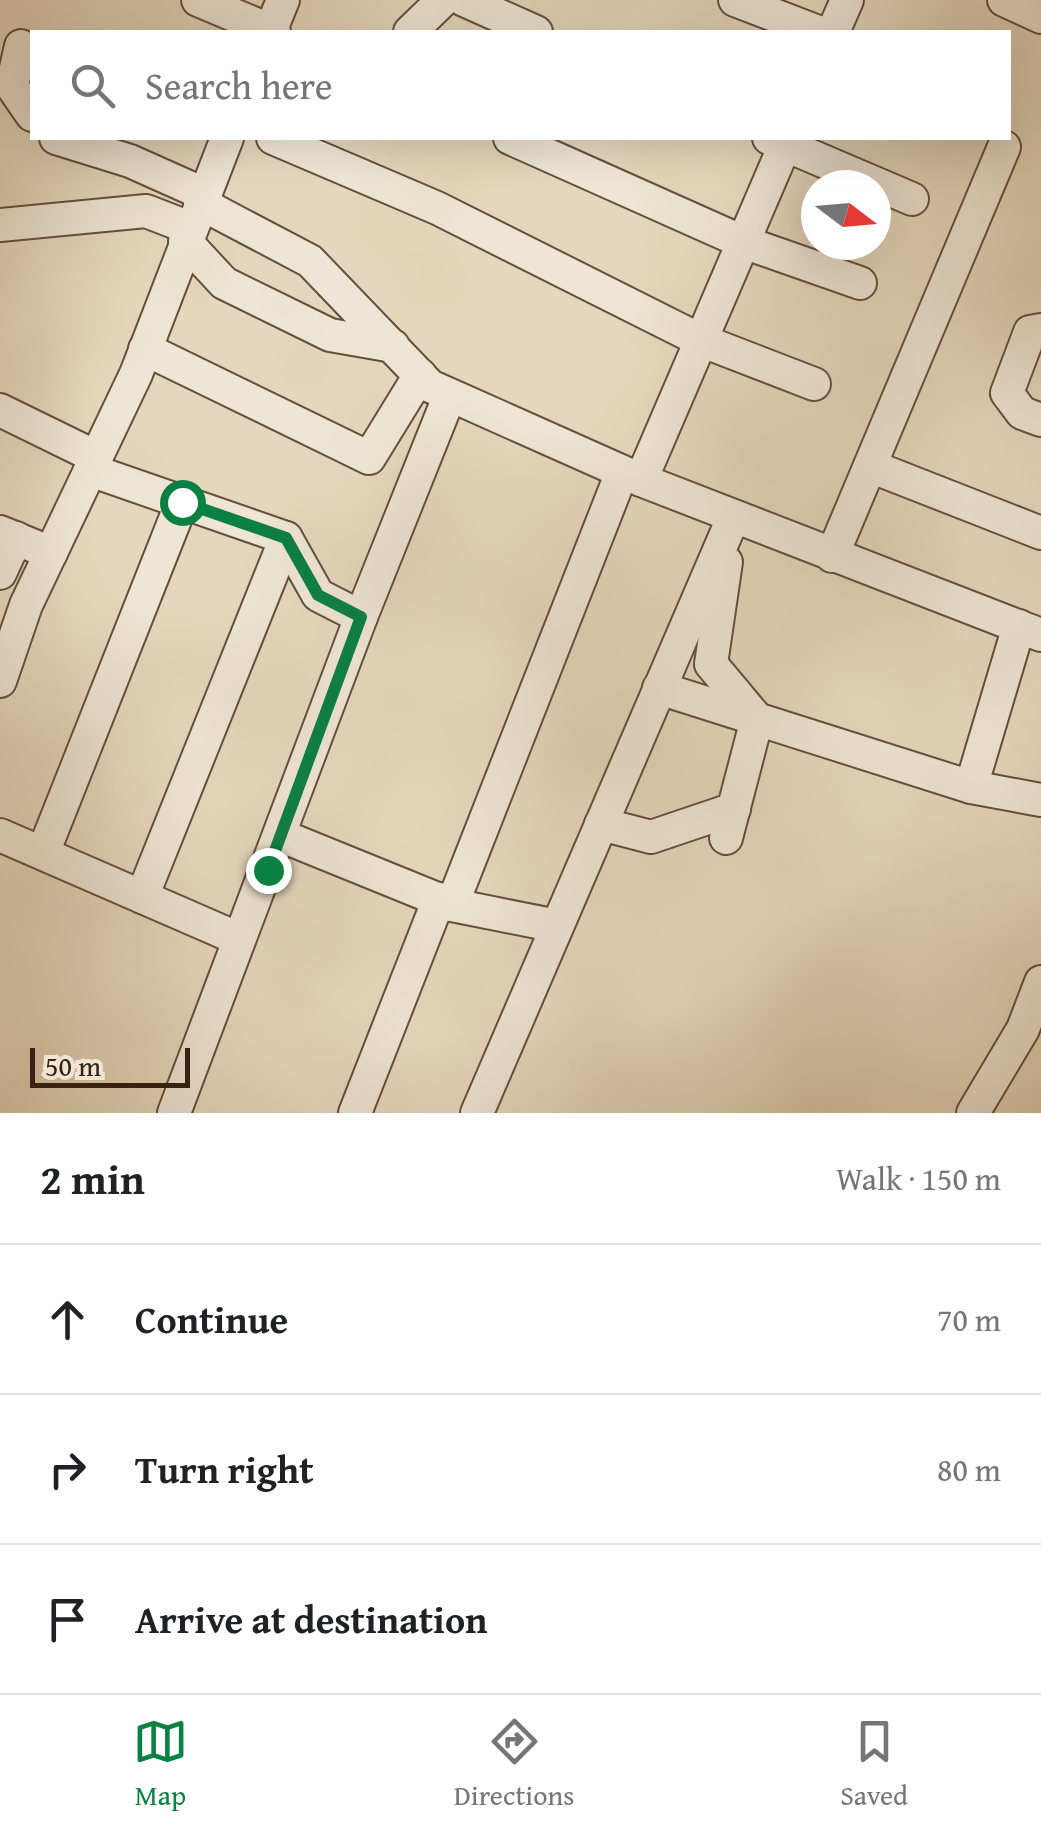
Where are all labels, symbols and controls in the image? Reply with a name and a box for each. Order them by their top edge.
search box [30,30,1011,140]
text: Search here [145,57,333,113]
icon: search [65,58,120,113]
north arrow [801,170,891,260]
route start [160,480,206,526]
route end [246,848,292,894]
scale bar [30,1043,190,1088]
text: 50 m [45,1045,101,1086]
text: 2 min [40,1148,145,1209]
text: Walk · 150 m [836,1155,1001,1202]
text: Continue [135,1291,288,1347]
icon: ahead [40,1292,95,1347]
text: 70 m [937,1296,1001,1343]
text: Turn right [135,1441,314,1497]
icon: right [40,1442,95,1497]
text: 80 m [937,1446,1001,1493]
text: Arrive at destination [135,1591,488,1647]
icon: arrive [40,1592,95,1647]
tab: Map [133,1714,188,1815]
tab: Directions [454,1714,574,1815]
tab: Saved [840,1714,908,1815]

